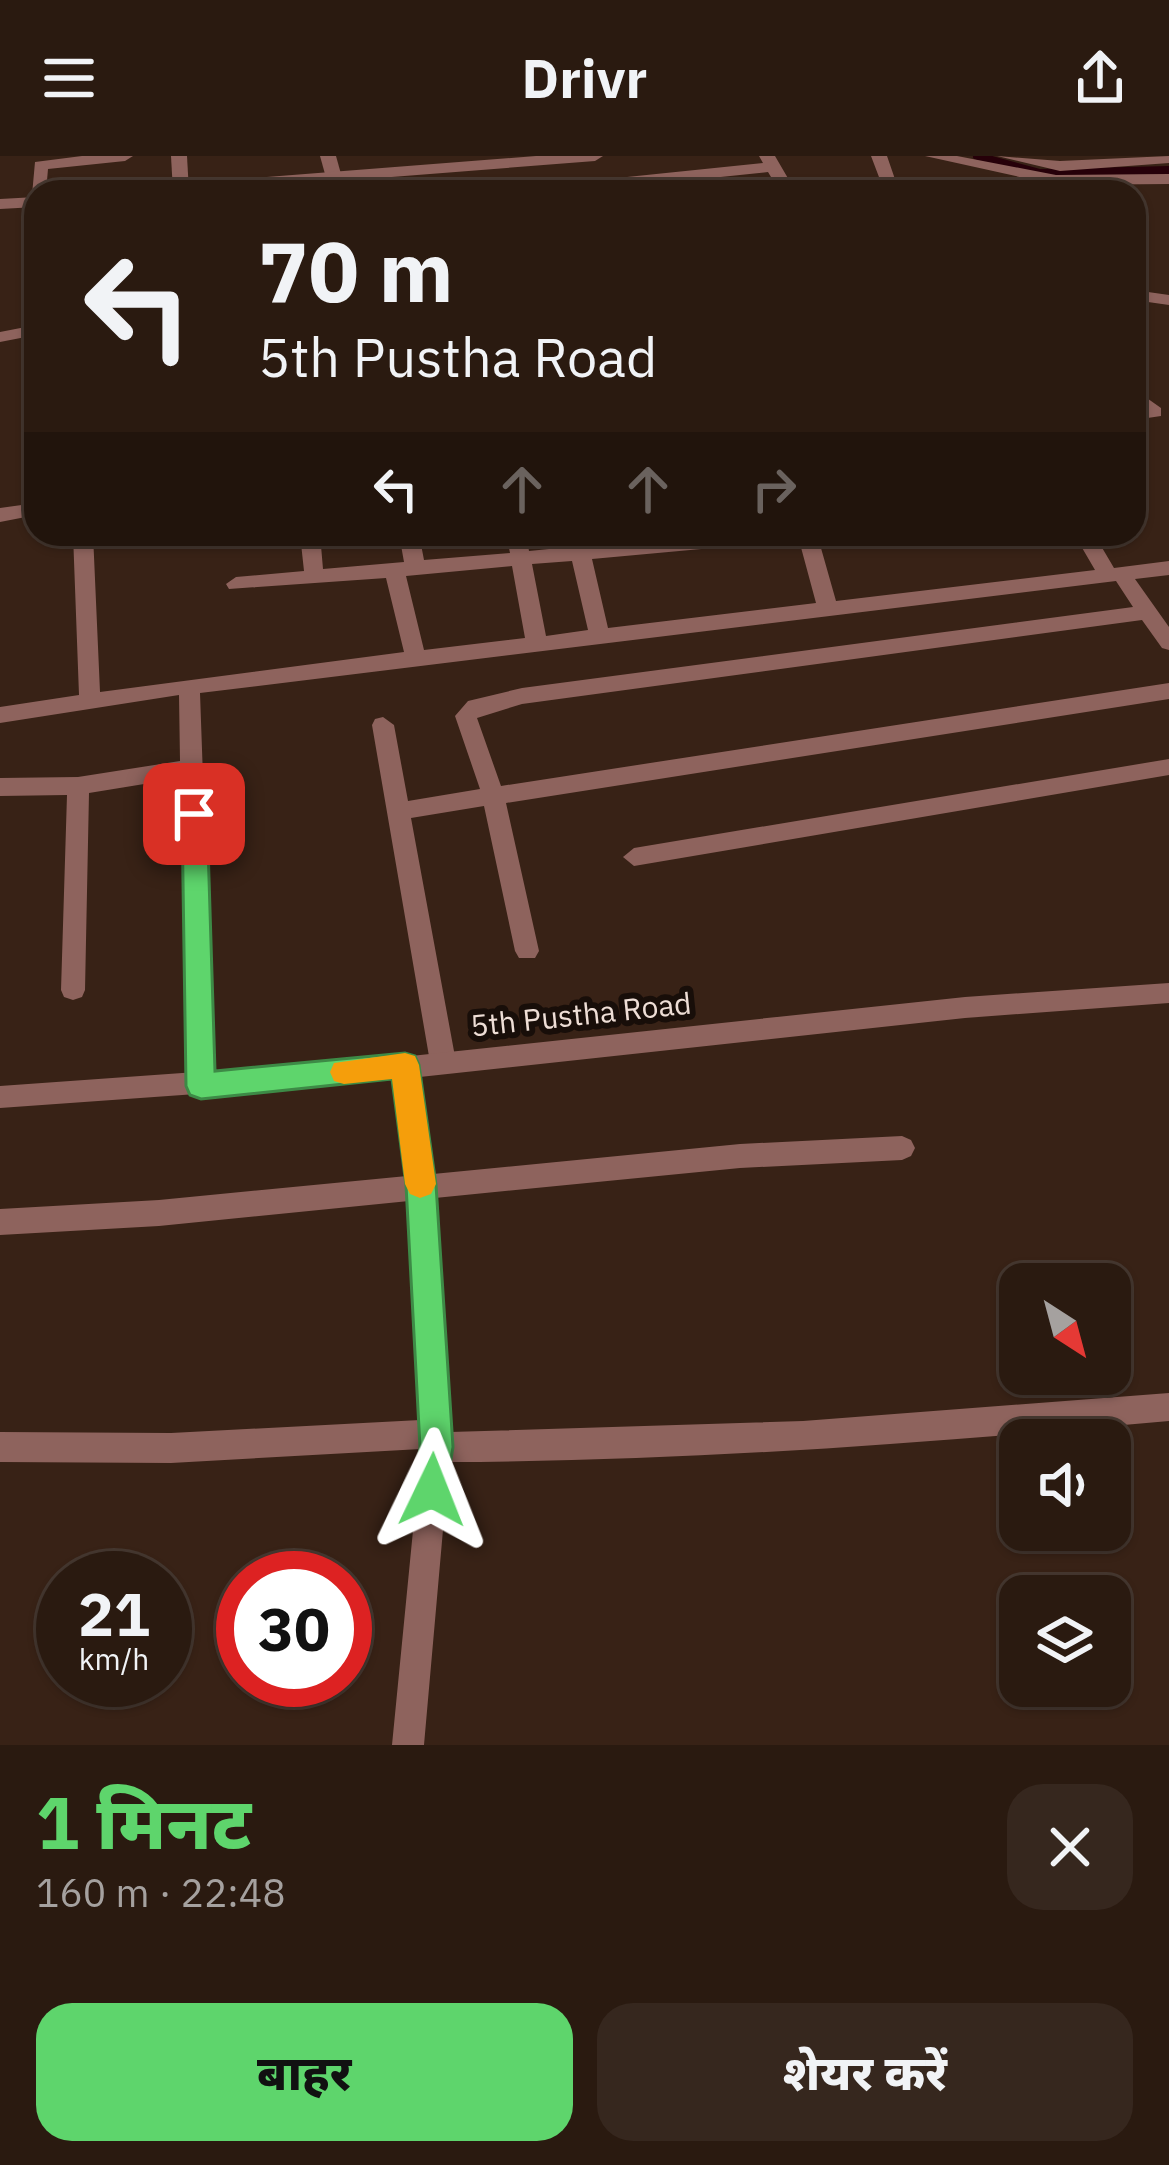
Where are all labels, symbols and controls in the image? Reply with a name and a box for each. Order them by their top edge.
text: Drivr [522,43,647,113]
icon: menu [36,45,102,111]
icon: share [1067,45,1133,111]
text: 70 m [258,216,454,325]
icon: left [60,228,216,384]
text: 5th Pustha Road [258,322,657,392]
icon: left [363,456,429,522]
icon: ahead [489,456,555,522]
icon: ahead [615,456,681,522]
icon: right [741,456,807,522]
pin [143,763,245,865]
icon: arrive [161,781,227,847]
street label: 5th Pustha Road [468,983,693,1044]
north arrow [999,1263,1131,1395]
map controls [999,1263,1131,1707]
button: sound [999,1419,1131,1551]
position arrow [369,1427,495,1553]
speed limit sign: 30 [216,1551,372,1707]
text: 21 [78,1574,150,1653]
button: layers [999,1575,1131,1707]
text: km/h [79,1639,149,1678]
text: 1 मिनट [36,1775,251,1869]
button: close [1007,1784,1133,1910]
text: 160 m · 22:48 [36,1867,286,1918]
button: बाहर [36,2003,573,2141]
button: शेयर करें [597,2003,1133,2141]

